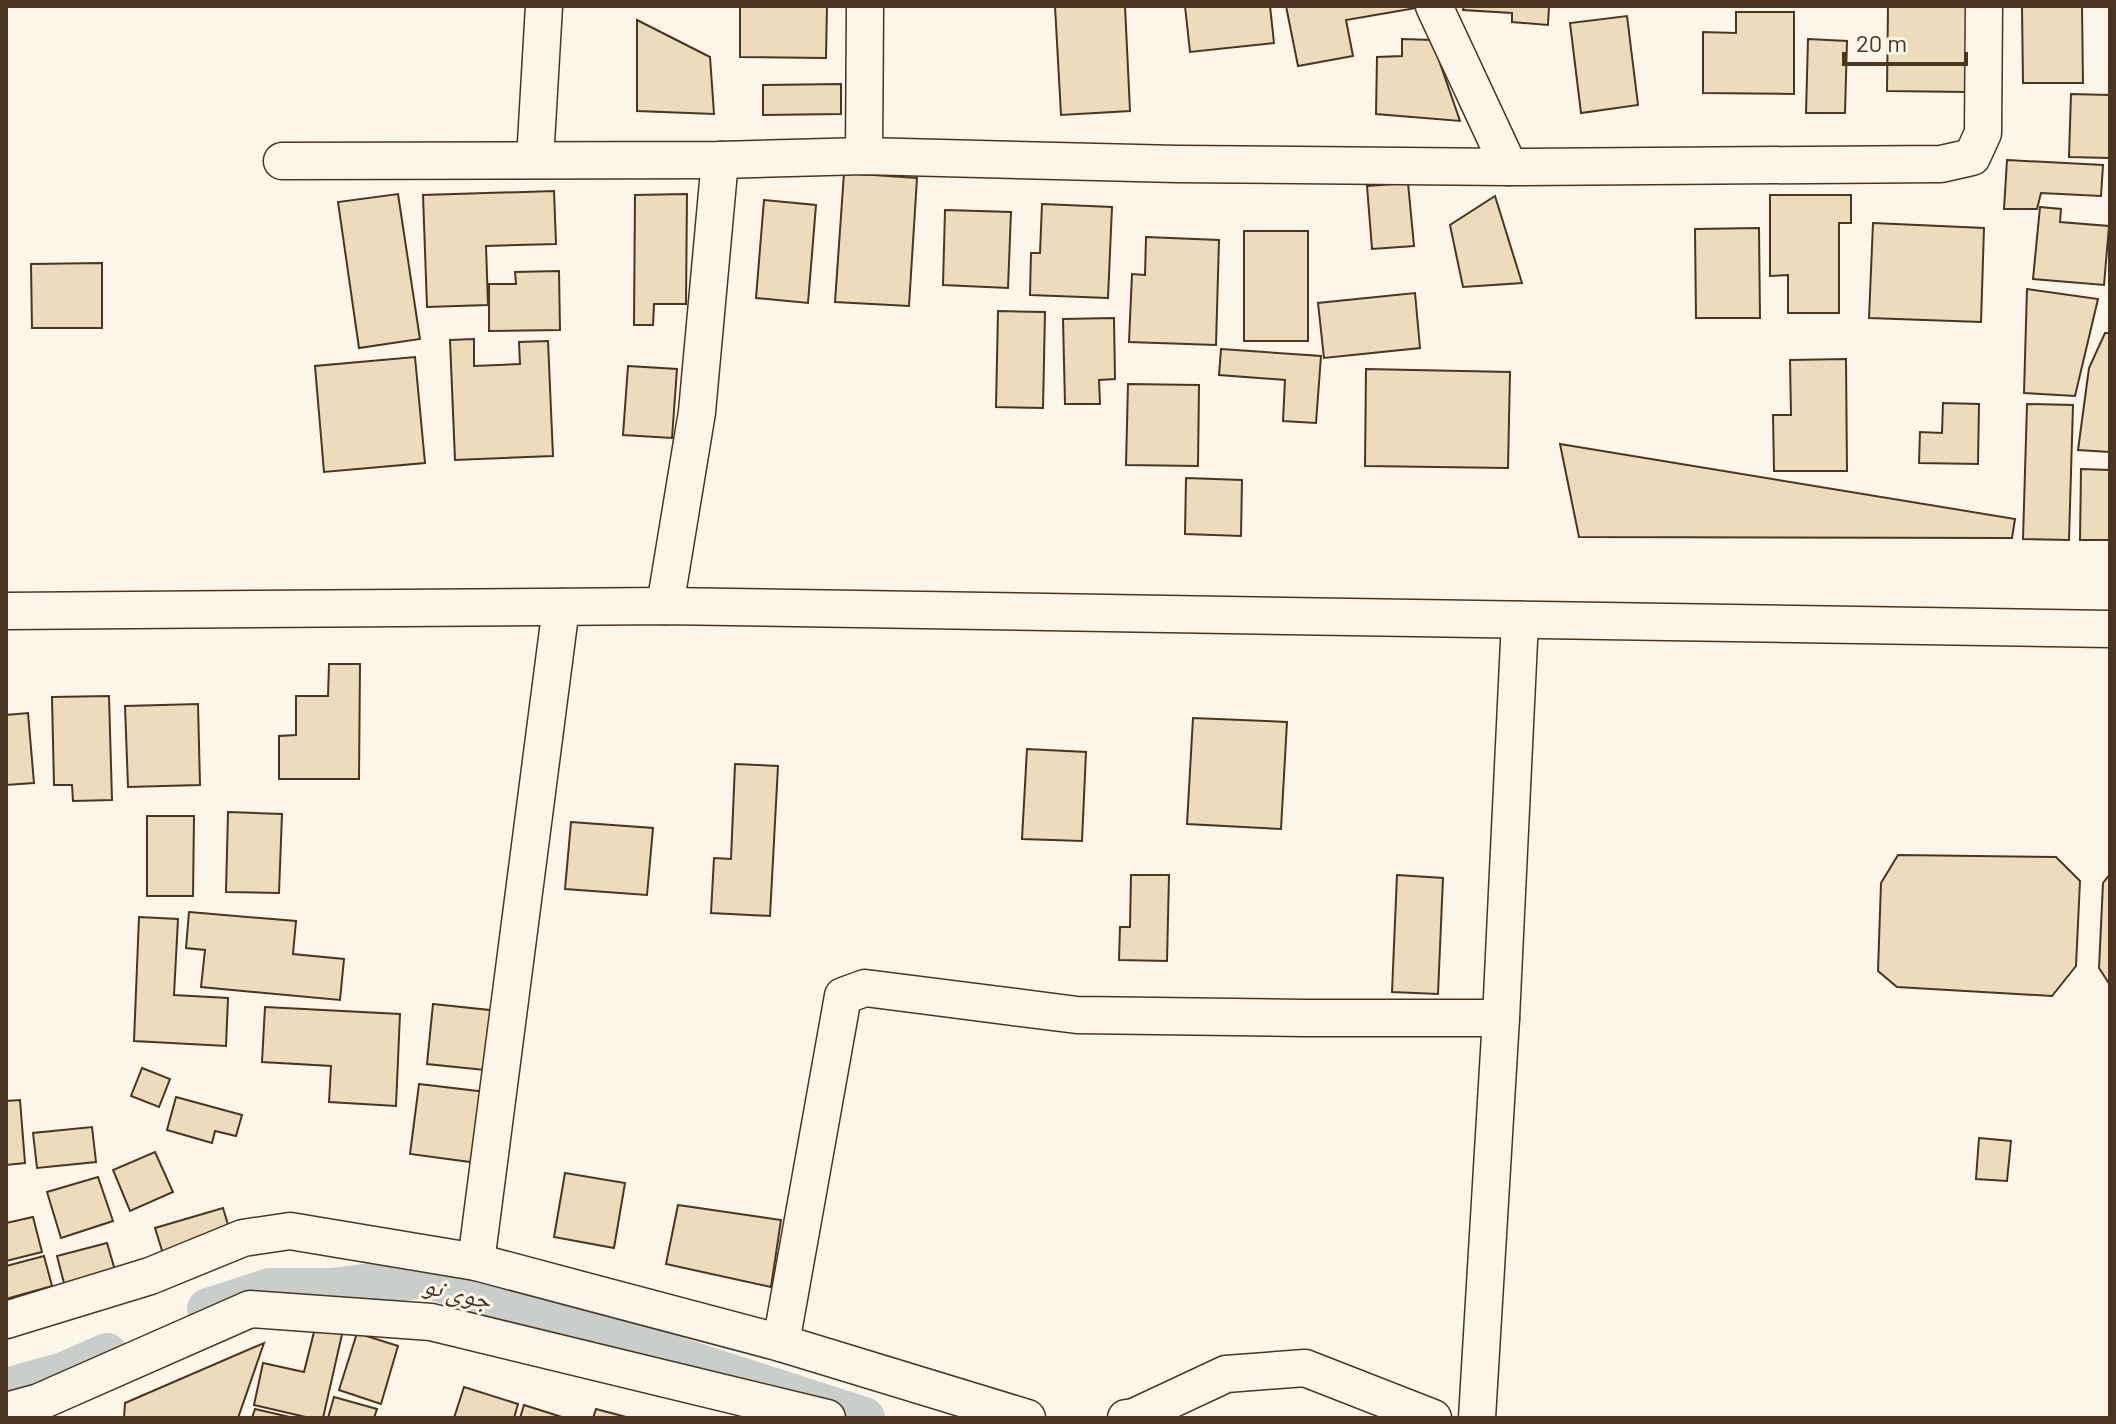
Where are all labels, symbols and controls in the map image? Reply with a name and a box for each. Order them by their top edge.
scale bar [1844,16,1966,66]
text: 20 m [1856,28,1907,57]
water label: جوی نو [419,1267,496,1316]

